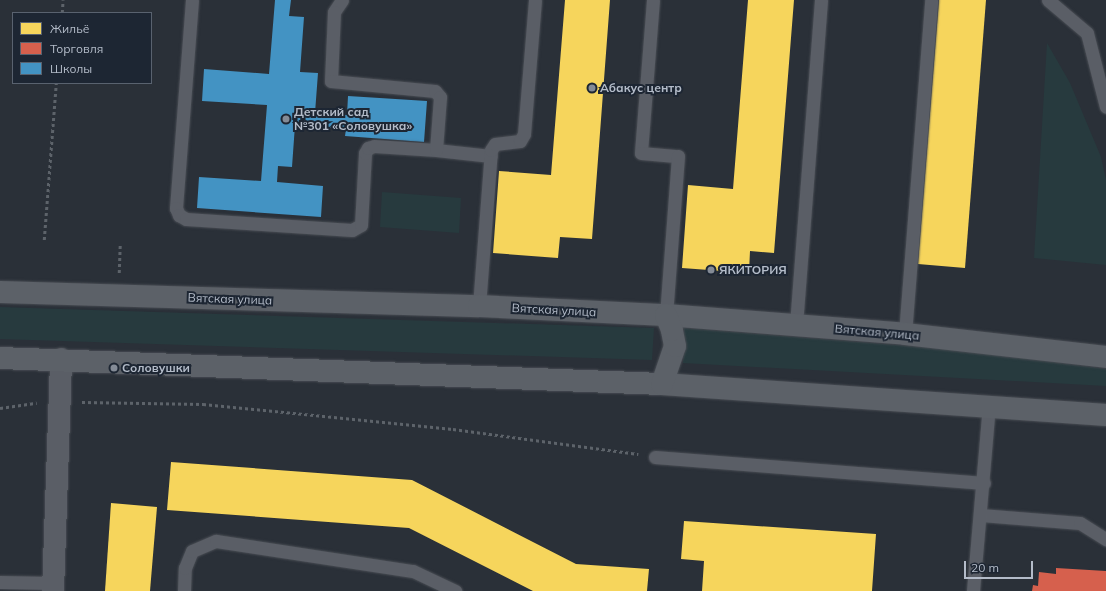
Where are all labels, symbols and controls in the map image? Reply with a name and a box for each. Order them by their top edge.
legend [12,12,152,84]
text: Жильё [50,21,89,36]
text: Торговля [50,41,103,56]
text: Школы [50,61,92,76]
place label: Абакус центр [600,81,682,95]
marker: Абакус центр [587,83,597,93]
place label: Детский сад №301 «Соловушка» [294,105,412,133]
marker: Детский сад №301 «Соловушка» [281,114,291,124]
place label: ЯКИТОРИЯ [719,263,787,277]
marker: ЯКИТОРИЯ [706,265,716,275]
street label: Вятская улица [187,290,273,308]
street label: Вятская улица [511,301,597,319]
street label: Вятская улица [834,321,920,343]
place label: Соловушки [122,361,190,375]
marker: Соловушки [109,363,119,373]
scale bar [966,553,1035,579]
text: 20 m [971,560,999,575]

